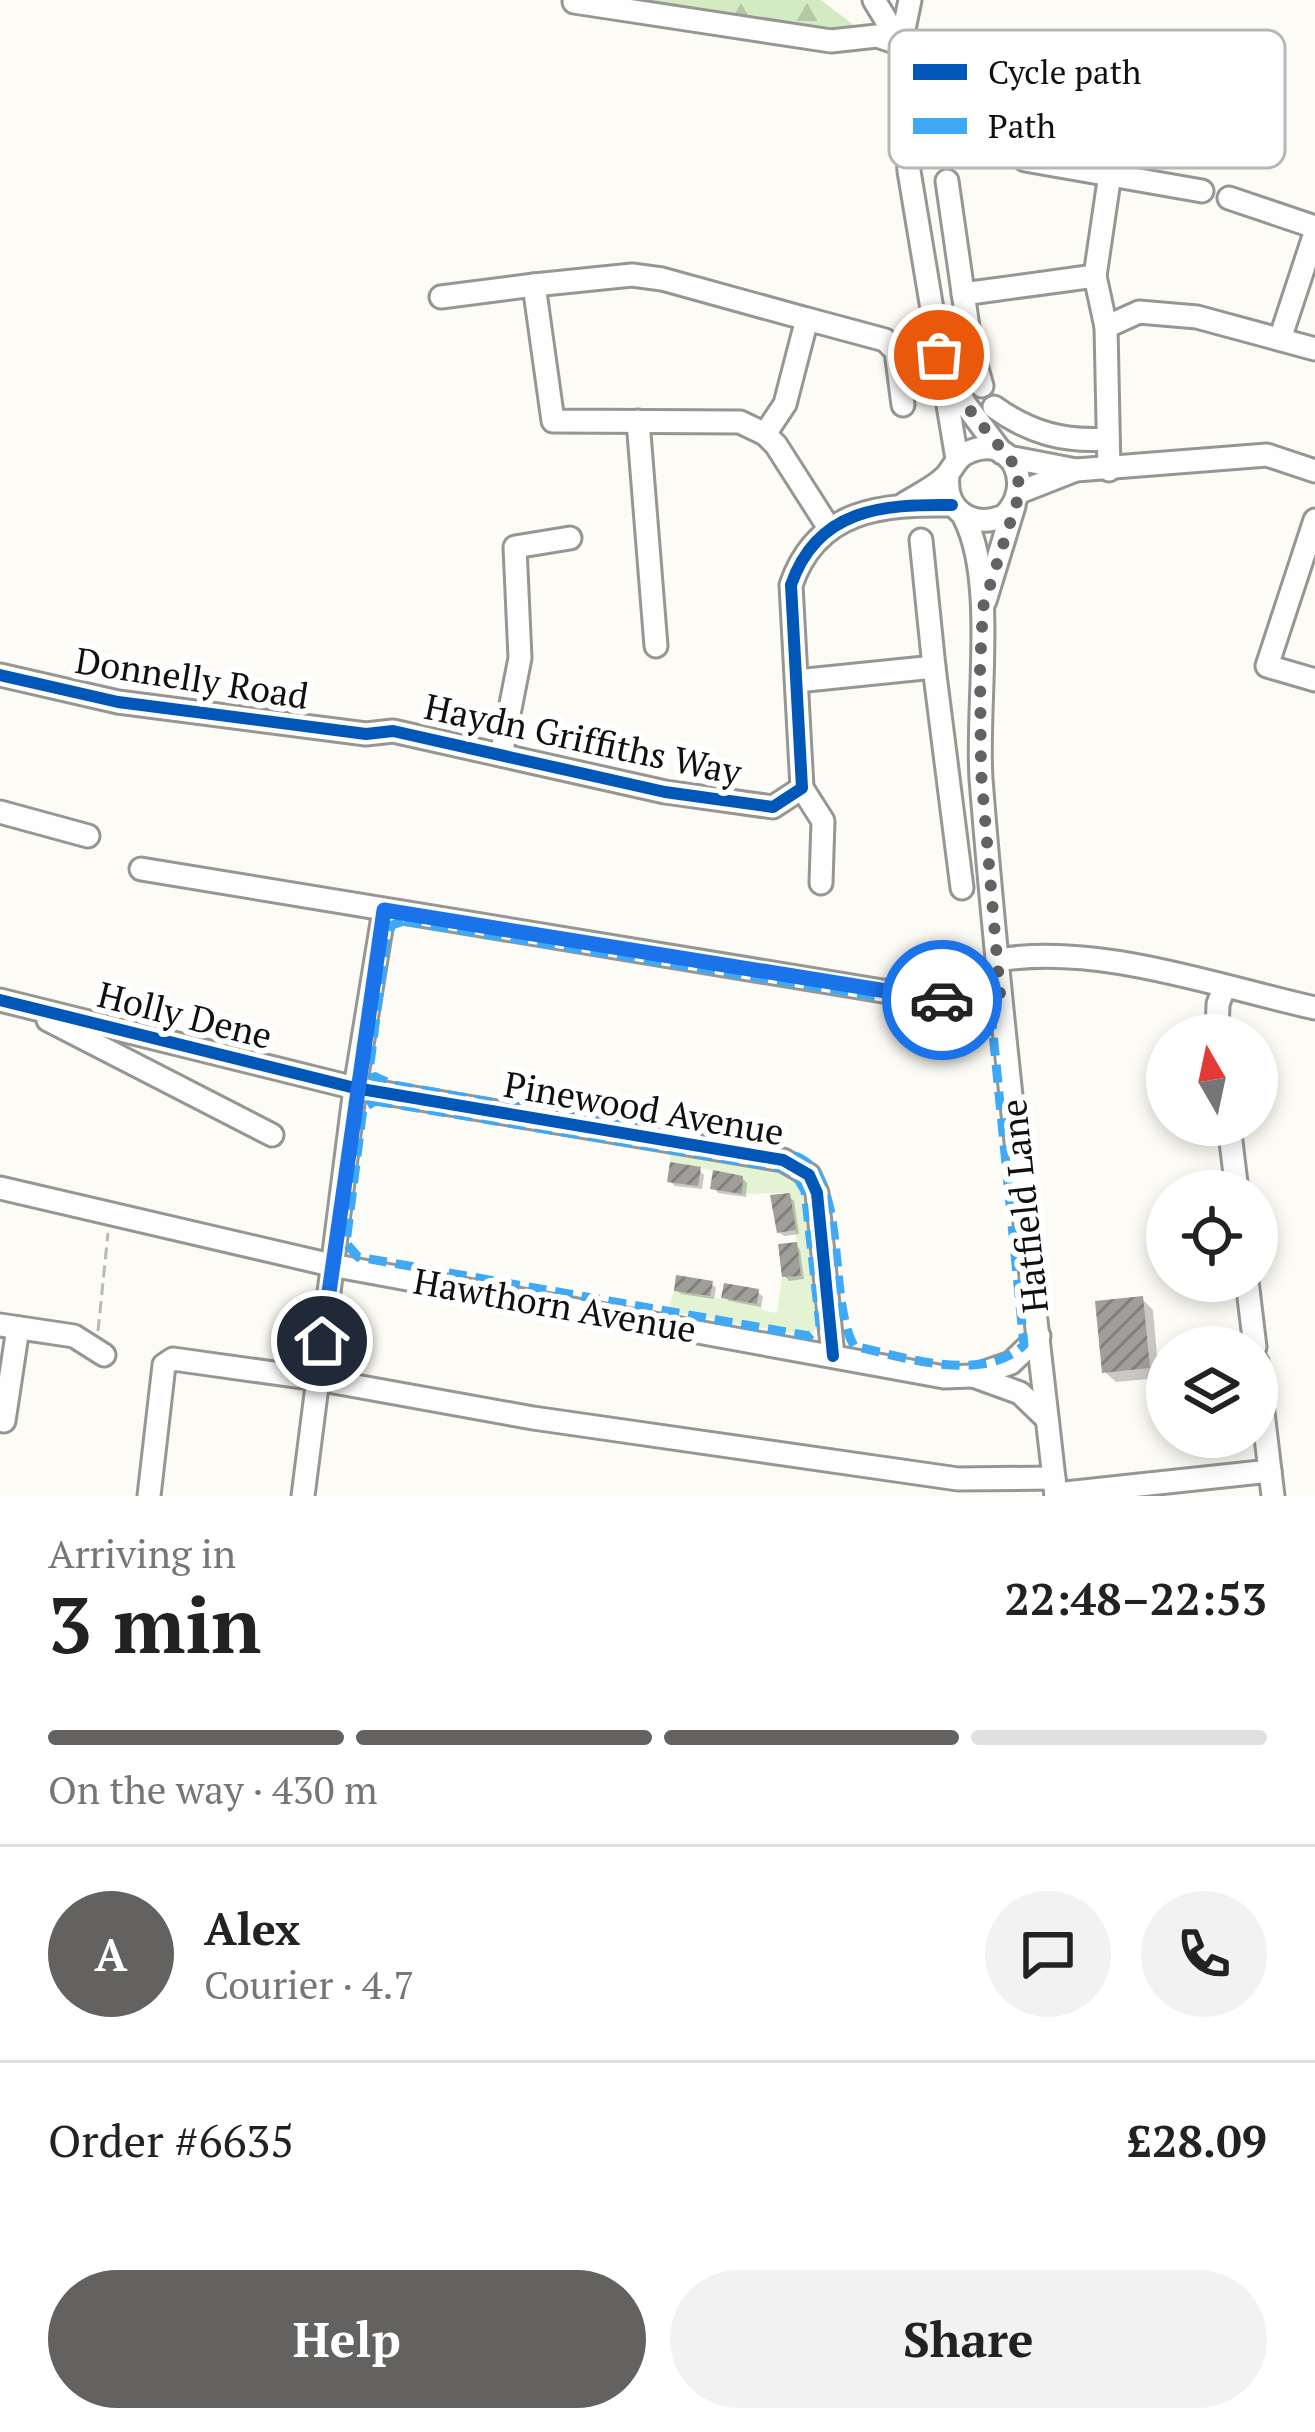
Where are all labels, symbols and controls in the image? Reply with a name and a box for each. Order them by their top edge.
legend [889,30,1285,168]
text: Cycle path [988,50,1141,93]
text: Path [988,104,1056,147]
pin [888,304,990,406]
icon: bag [906,322,972,388]
street label: Donnelly Road [72,636,312,719]
street label: Haydn Griffiths Way [420,682,747,795]
courier [882,940,1002,1060]
icon: car [909,967,975,1033]
street label: Holly Dene [93,970,277,1059]
north arrow [1146,1014,1278,1146]
map controls [1146,1014,1278,1458]
street label: Pinewood Avenue [501,1060,788,1155]
street label: Hatfield Lane [989,1097,1058,1315]
button: locate [1146,1170,1278,1302]
street label: Hawthorn Avenue [410,1257,700,1352]
pin [271,1290,373,1392]
icon: home [289,1308,355,1374]
button: layers [1146,1326,1278,1458]
text: Arriving in [48,1527,236,1579]
text: 22:48–22:53 [1005,1568,1267,1628]
text: 3 min [48,1572,261,1675]
text: On the way · 430 m [48,1763,378,1815]
button: chat [985,1891,1111,2017]
button: phone [1141,1891,1267,2017]
text: Alex [204,1898,300,1958]
text: A [95,1924,127,1984]
text: Courier · 4.7 [204,1958,414,2010]
text: Order #6635 [48,2110,294,2170]
text: £28.09 [1127,2110,1267,2170]
button: Help [48,2270,646,2408]
button: Share [670,2270,1267,2408]

